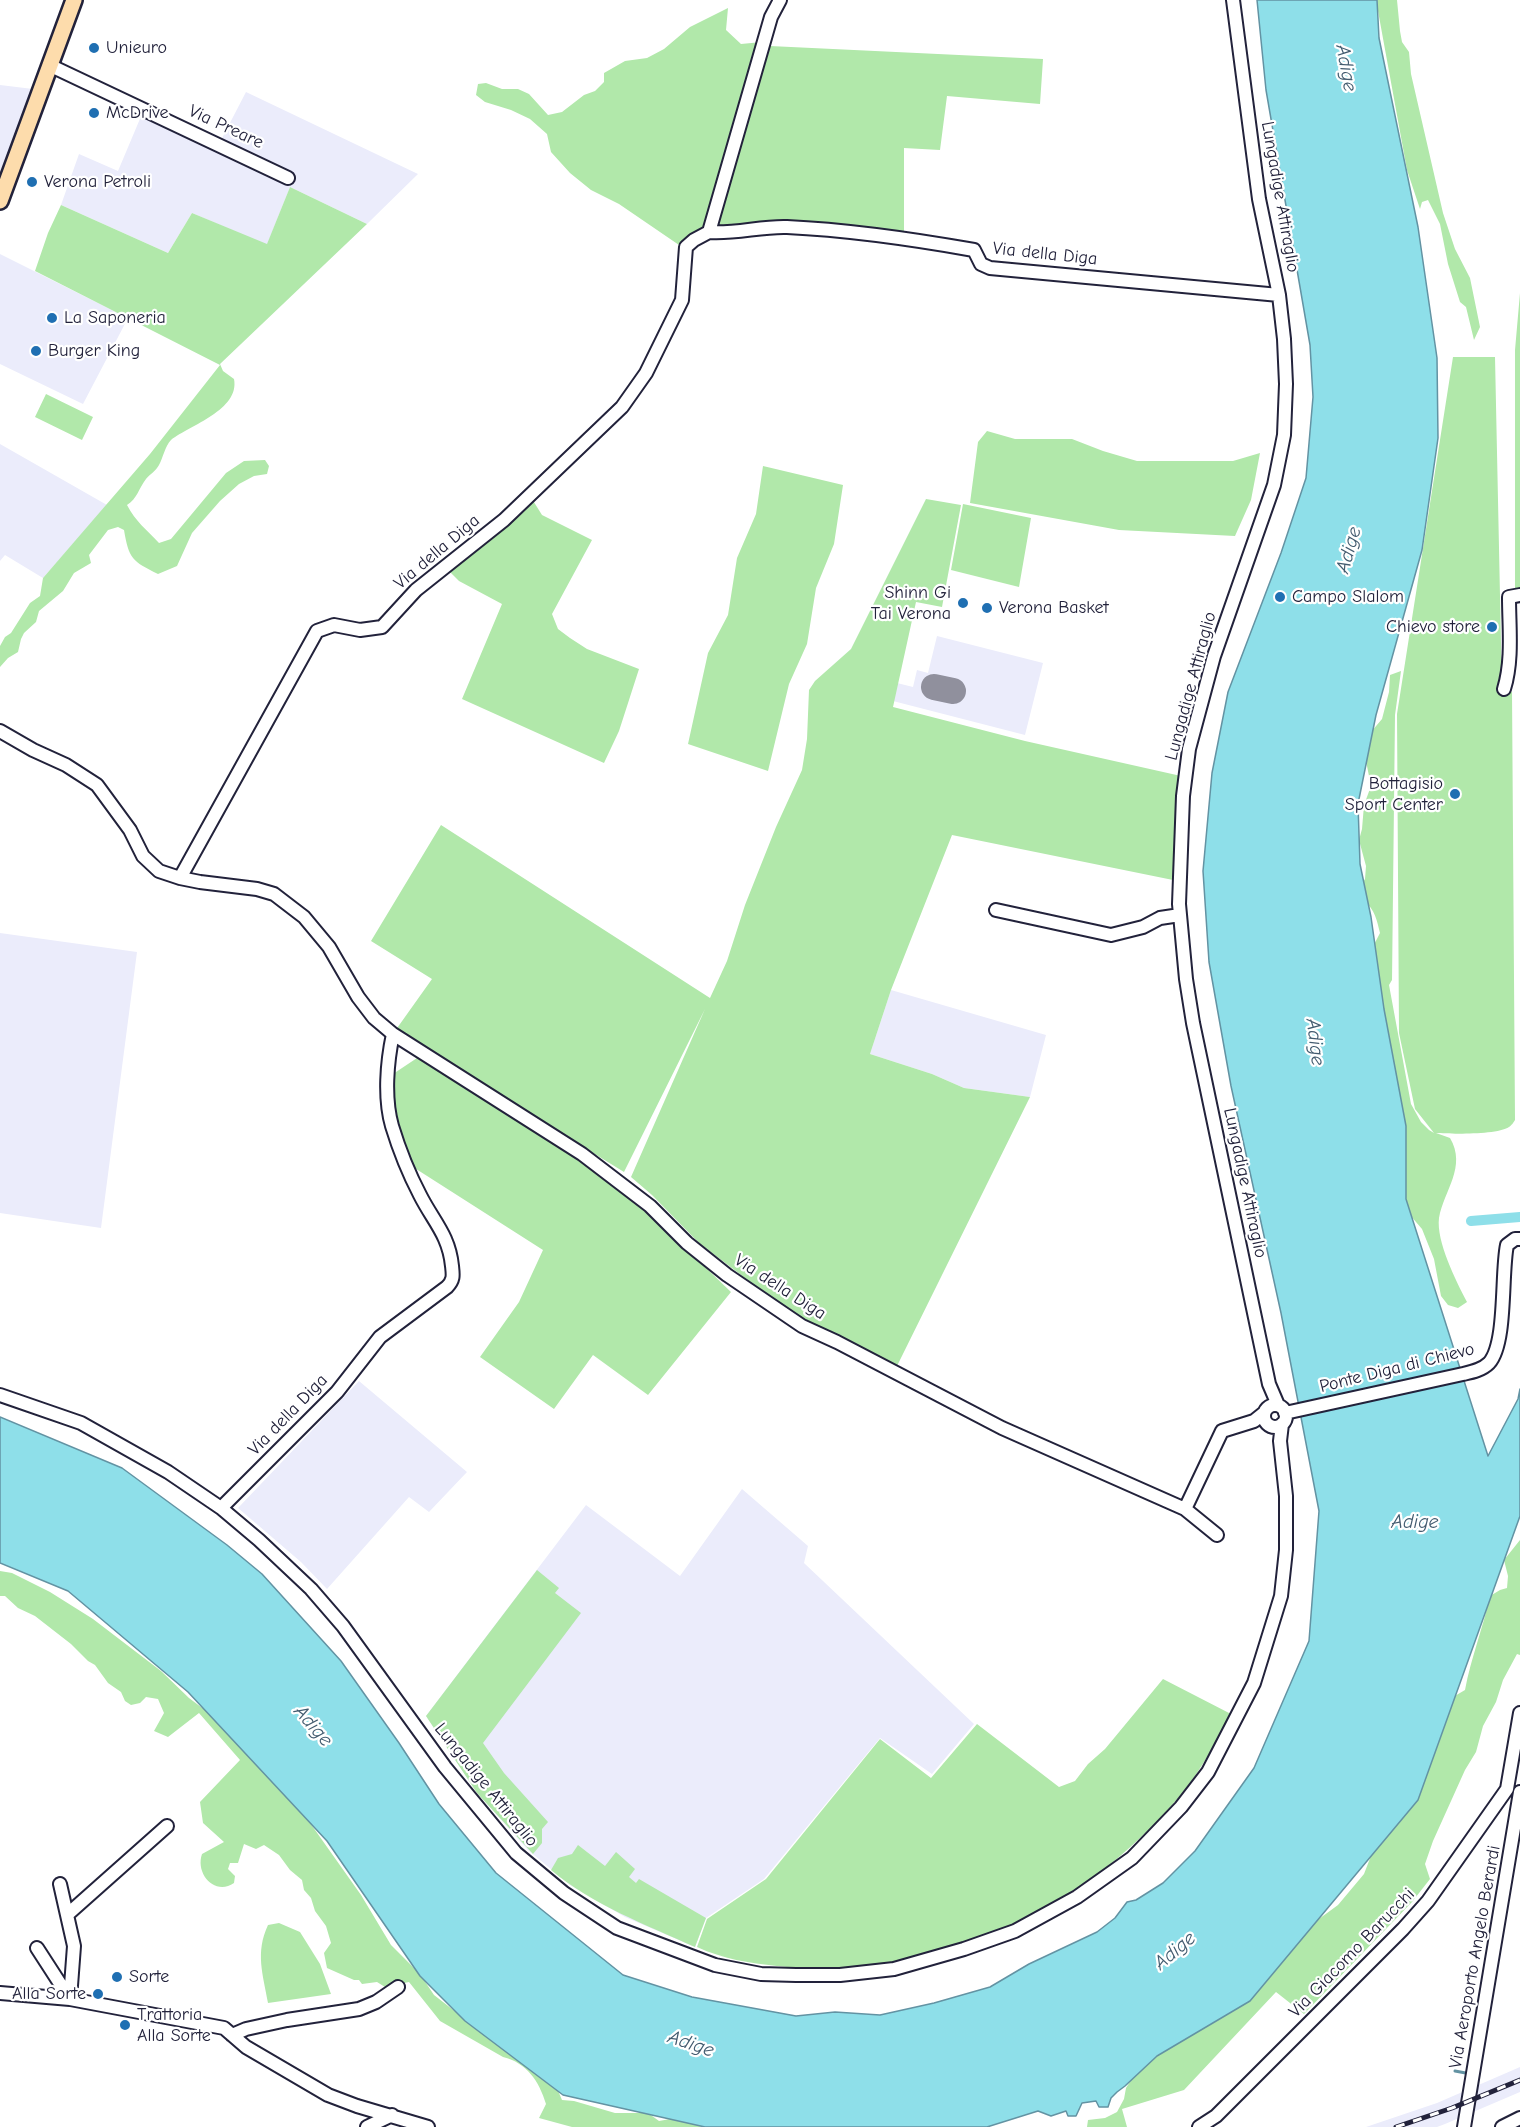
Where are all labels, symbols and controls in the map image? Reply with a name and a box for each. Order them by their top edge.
place label: Unieuro [106,37,167,59]
marker: Unieuro [87,41,101,55]
water label: Adige [1330,43,1362,93]
street label: Via Preare [185,100,267,154]
place label: McDrive [106,102,168,124]
marker: McDrive [87,106,101,120]
street label: Lungadige Attiraglio [1256,120,1304,274]
place label: Verona Petroli [44,171,151,193]
marker: Verona Petroli [25,175,39,189]
street label: Via della Diga [992,238,1098,270]
place label: La Saponeria [64,307,166,329]
marker: La Saponeria [45,311,59,325]
place label: Burger King [48,340,140,362]
marker: Burger King [29,344,43,358]
street label: Via della Diga [390,510,484,594]
water label: Adige [1331,524,1367,576]
place label: Shinn Gi Tai Verona [871,582,951,624]
place label: Campo Slalom [1292,586,1404,608]
marker: Campo Slalom [1273,590,1287,604]
marker: Shinn Gi Tai Verona [956,596,970,610]
place label: Verona Basket [999,597,1109,619]
marker: Verona Basket [980,601,994,615]
street label: Lungadige Attiraglio [1161,609,1221,763]
place label: Chievo store [1386,616,1480,638]
marker: Chievo store [1485,620,1499,634]
place label: Bottagisio Sport Center [1345,773,1443,816]
marker: Bottagisio Sport Center [1448,787,1462,801]
water label: Adige [1300,1017,1330,1067]
street label: Lungadige Attiraglio [1219,1106,1271,1260]
street label: Via della Diga [730,1249,830,1325]
street label: Ponte Diga di Chievo [1317,1338,1477,1398]
street label: Via della Diga [244,1370,332,1460]
water label: Adige [1391,1510,1439,1534]
water label: Adige [288,1700,338,1752]
street label: Lungadige Attiraglio [429,1719,543,1851]
street label: Via Aeroporto Angelo Berardi [1445,1844,1505,2070]
street label: Via Giacomo Barucchi [1285,1884,1419,2022]
water label: Adige [1149,1927,1201,1975]
place label: Sorte [129,1966,169,1988]
marker: Sorte [110,1970,124,1984]
place label: Alla Sorte [12,1983,86,2005]
marker: Alla Sorte [91,1987,105,2001]
place label: Trattoria Alla Sorte [137,2004,211,2046]
marker: Trattoria Alla Sorte [118,2018,132,2032]
water label: Adige [665,2025,717,2063]

